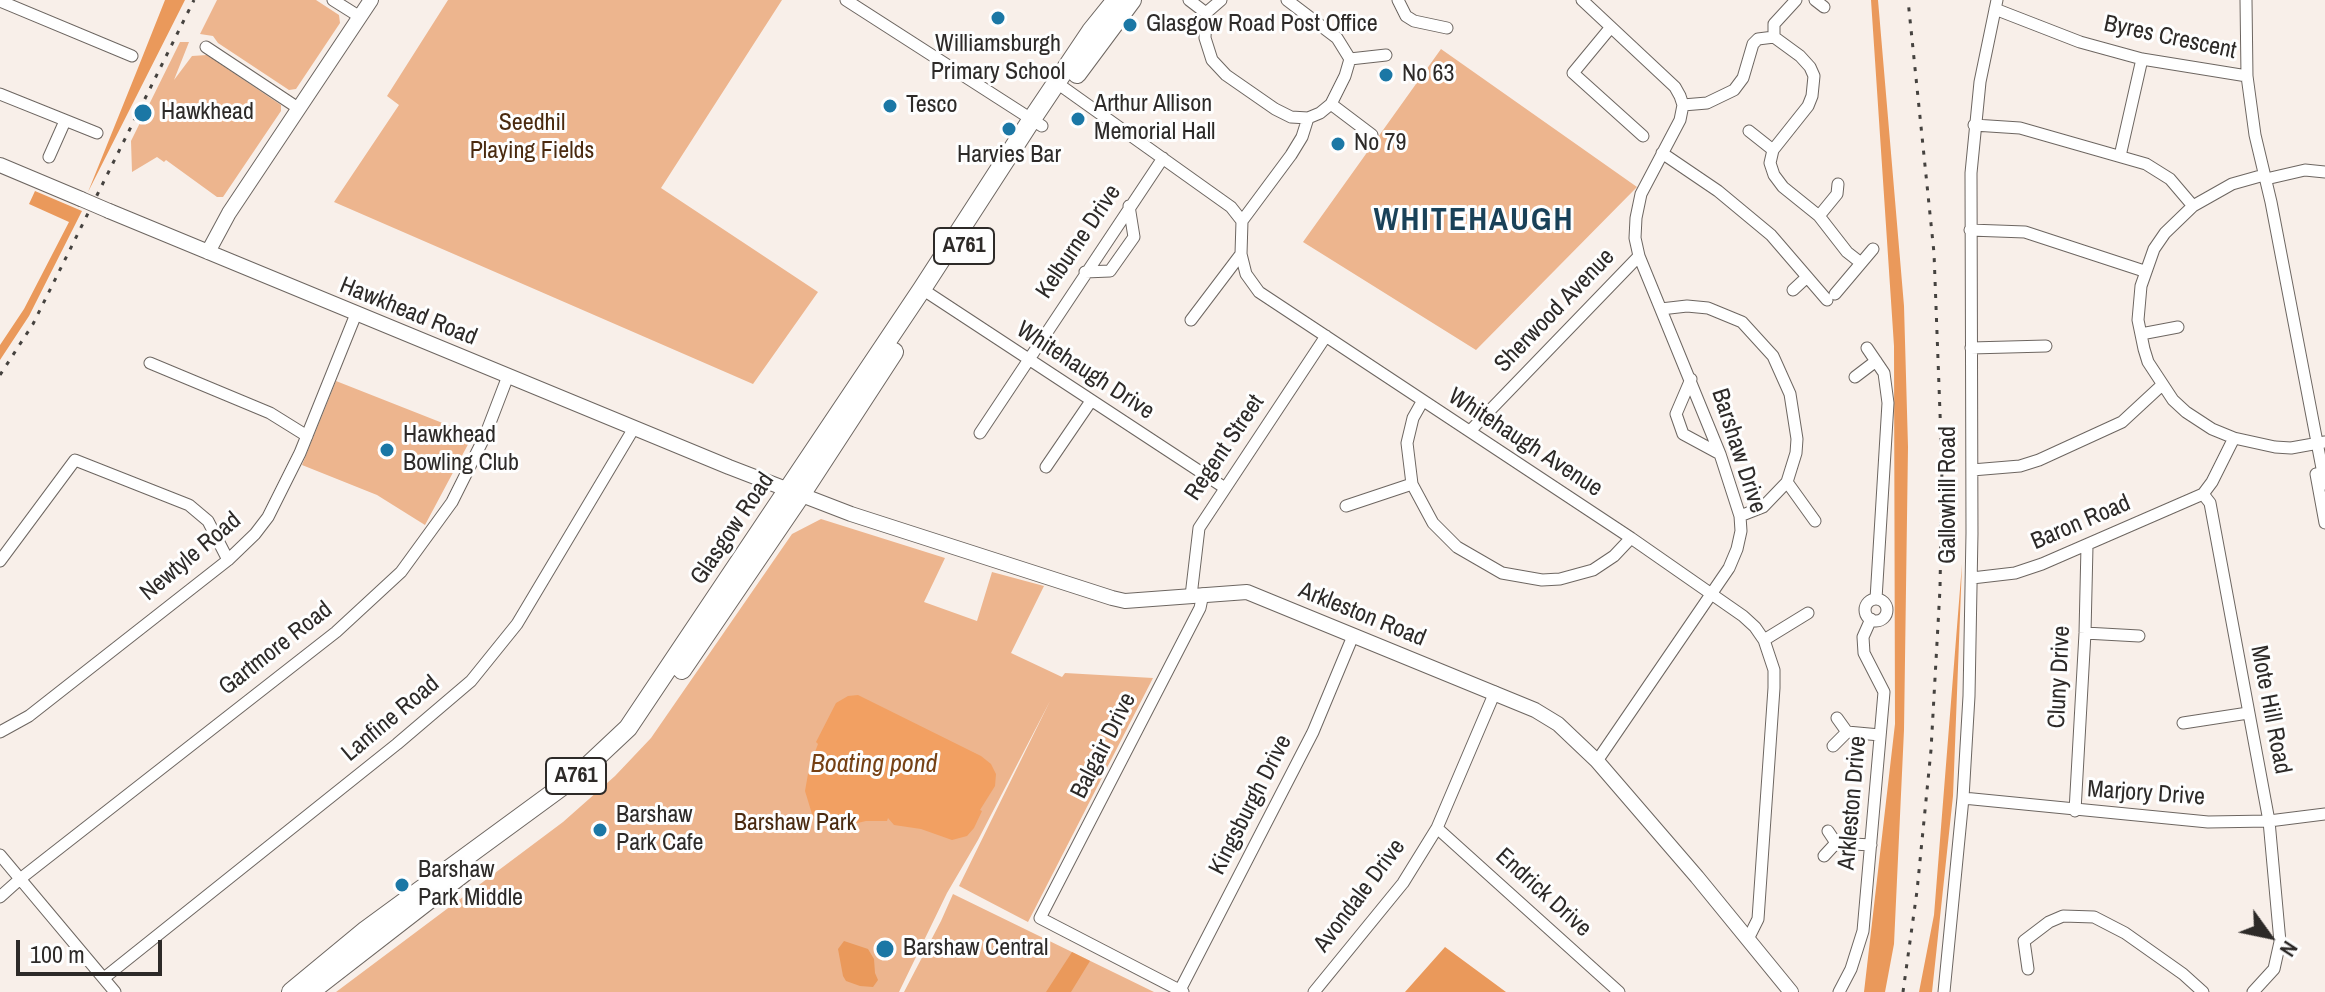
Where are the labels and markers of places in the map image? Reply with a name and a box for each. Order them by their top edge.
marker: Williamsburgh Primary School [989,9,1007,27]
place label: Glasgow Road Post Office [1146,11,1378,39]
marker: Glasgow Road Post Office [1121,16,1139,34]
place label: Williamsburgh Primary School [931,31,1065,87]
place label: No 63 [1402,61,1455,89]
marker: No 63 [1377,66,1395,84]
place label: Arthur Allison Memorial Hall [1094,91,1215,147]
place label: Tesco [906,92,957,120]
marker: Tesco [881,97,899,115]
place label: Hawkhead [161,99,254,127]
marker: Hawkhead [132,102,154,124]
marker: Arthur Allison Memorial Hall [1069,110,1087,128]
marker: Harvies Bar [1000,120,1018,138]
place label: No 79 [1354,130,1407,158]
marker: No 79 [1329,135,1347,153]
place label: Harvies Bar [957,142,1061,170]
place label: Hawkhead Bowling Club [403,422,519,478]
marker: Hawkhead Bowling Club [378,441,396,459]
place label: Barshaw Park Cafe [616,802,704,858]
marker: Barshaw Park Cafe [591,821,609,839]
place label: Barshaw Park Middle [418,857,523,913]
marker: Barshaw Park Middle [393,876,411,894]
place label: Barshaw Central [903,935,1048,963]
marker: Barshaw Central [874,938,896,960]

